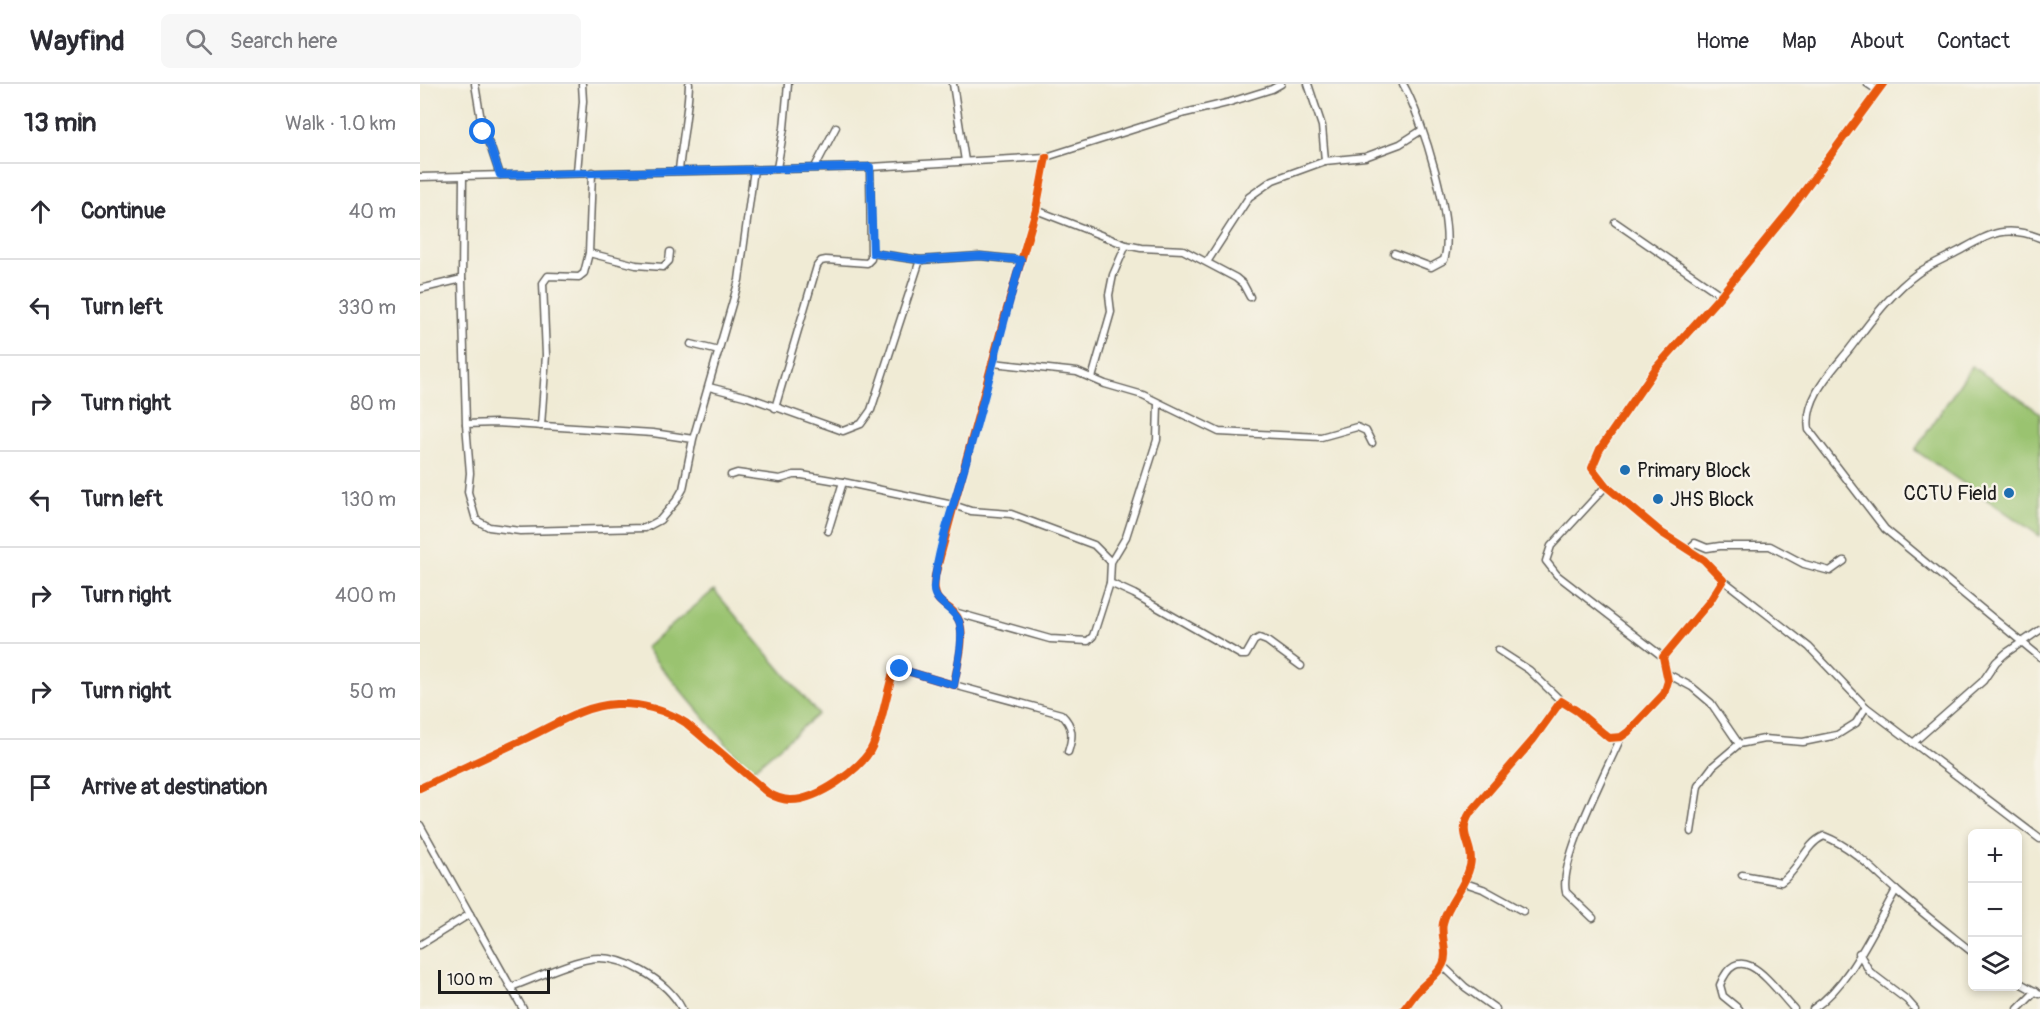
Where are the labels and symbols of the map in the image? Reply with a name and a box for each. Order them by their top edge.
route start [469,118,495,144]
place label: Primary Block [1637,458,1751,483]
marker: Primary Block [1618,463,1632,477]
place label: CCTU Field [1904,481,1997,506]
marker: CCTU Field [2002,486,2016,500]
place label: JHS Block [1670,487,1754,512]
marker: JHS Block [1651,492,1665,506]
route end [886,655,912,681]
scale bar [438,967,550,994]

